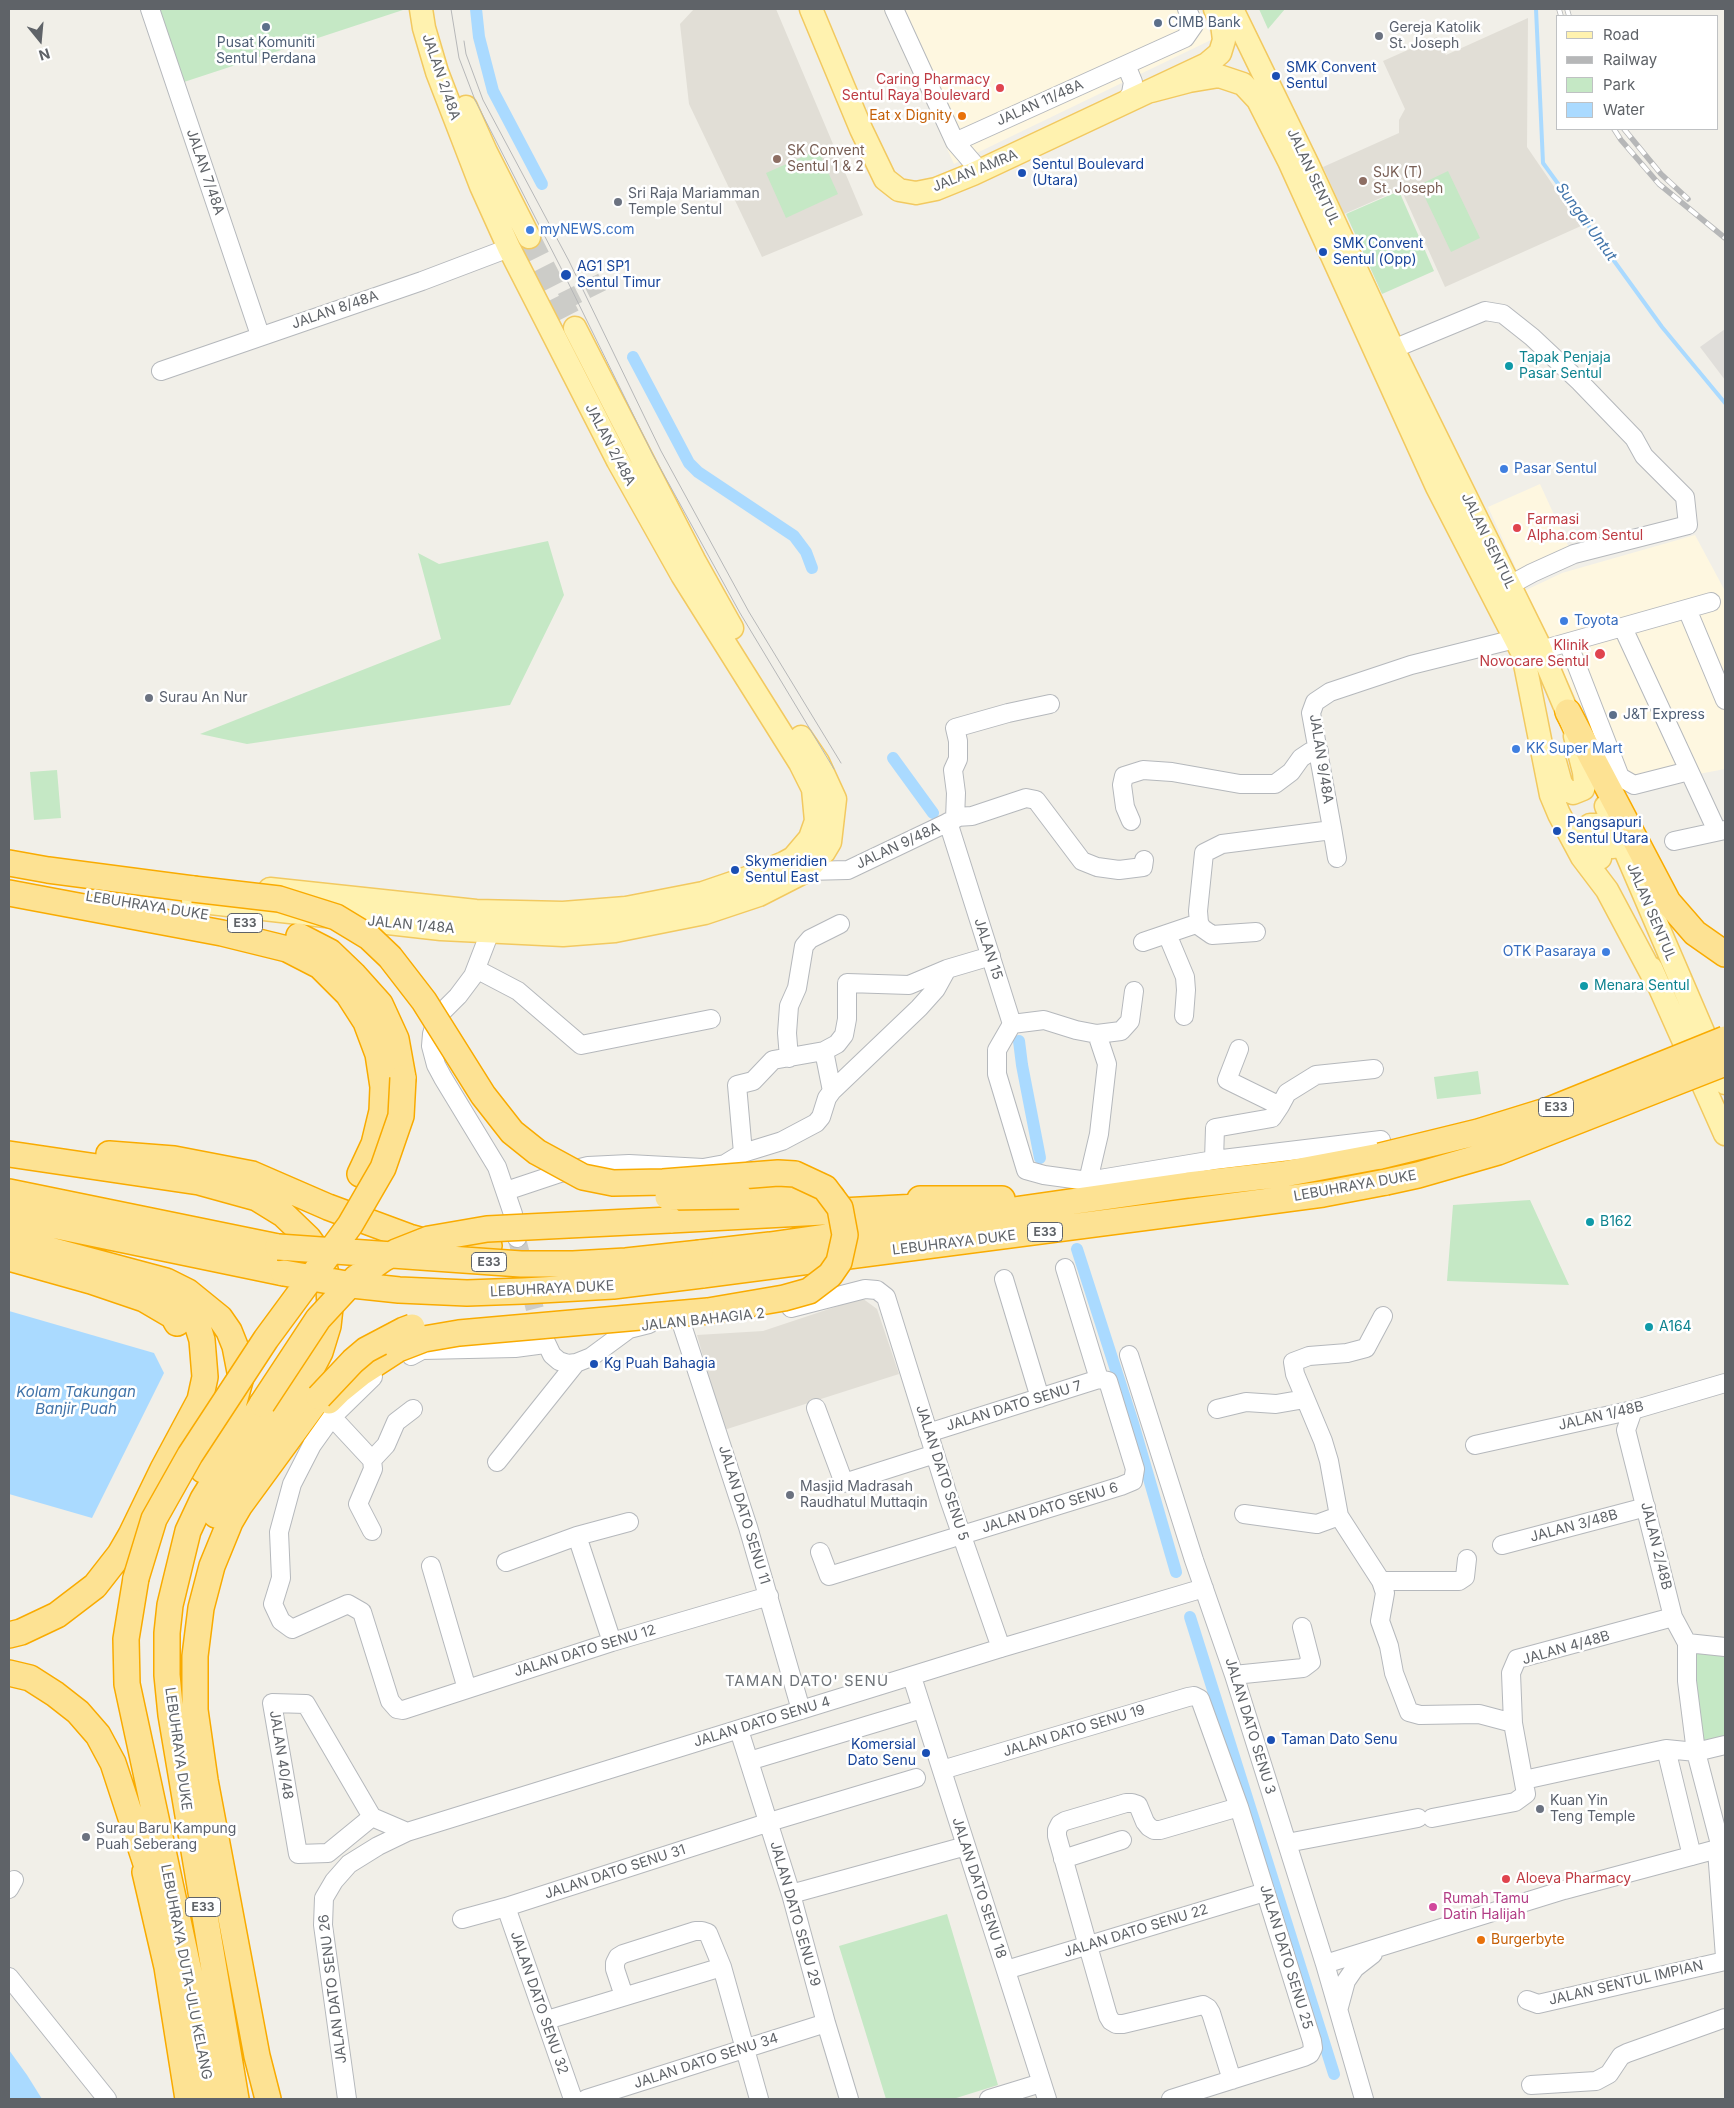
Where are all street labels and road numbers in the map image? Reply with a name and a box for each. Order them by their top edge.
street label: JALAN 2/48A [418,32,464,122]
street label: JALAN 11/48A [994,76,1086,130]
street label: JALAN SENTUL [1283,126,1343,228]
street label: JALAN 7/48A [182,127,228,217]
street label: JALAN AMRA [930,146,1020,196]
street label: JALAN 8/48A [289,287,381,333]
street label: JALAN 2/48A [581,401,639,489]
street label: JALAN SENTUL [1457,490,1519,592]
street label: JALAN 9/48A [1306,713,1336,805]
street label: JALAN 9/48A [853,819,943,873]
street label: JALAN SENTUL [1623,861,1679,963]
street label: LEBUHRAYA DUKE [84,888,210,924]
street label: JALAN 1/48A [367,913,455,937]
road number: E33 [228,914,262,932]
street label: JALAN 15 [970,916,1006,982]
road number: E33 [1538,1098,1574,1116]
street label: LEBUHRAYA DUKE [1292,1167,1418,1205]
road number: E33 [1028,1222,1062,1242]
street label: LEBUHRAYA DUKE [891,1227,1017,1259]
road number: E33 [472,1252,506,1272]
street label: LEBUHRAYA DUKE [489,1277,615,1301]
street label: JALAN BAHAGIA 2 [640,1305,766,1335]
street label: JALAN DATO SENU 7 [944,1377,1084,1435]
street label: JALAN 1/48B [1557,1398,1645,1434]
street label: JALAN DATO SENU 5 [912,1403,972,1543]
street label: JALAN DATO SENU 11 [715,1443,773,1587]
street label: JALAN DATO SENU 6 [980,1479,1120,1537]
street label: JALAN 2/48B [1637,1500,1675,1592]
street label: JALAN 3/48B [1528,1506,1620,1546]
street label: JALAN DATO SENU 12 [512,1621,658,1681]
street label: JALAN 4/48B [1520,1627,1612,1669]
street label: JALAN DATO SENU 3 [1221,1656,1279,1796]
street label: LEBUHRAYA DUKE [161,1686,195,1812]
street label: JALAN DATO SENU 4 [692,1693,832,1751]
street label: JALAN DATO SENU 19 [1001,1701,1147,1761]
street label: JALAN 40/48 [266,1709,296,1801]
street label: JALAN DATO SENU 18 [948,1815,1010,1961]
street label: JALAN DATO SENU 29 [766,1839,824,1989]
street label: JALAN DATO SENU 31 [542,1841,688,1903]
street label: LEBUHRAYA DUTA-ULU KELANG [157,1863,215,2081]
street label: JALAN DATO SENU 25 [1256,1883,1316,2031]
road number: E33 [186,1898,220,1916]
street label: JALAN DATO SENU 22 [1062,1901,1210,1961]
street label: JALAN DATO SENU 26 [316,1913,350,2065]
street label: JALAN DATO SENU 32 [507,1929,571,2077]
street label: JALAN SENTUL IMPIAN [1547,1957,1705,2009]
street label: JALAN DATO SENU 34 [632,2030,780,2092]

